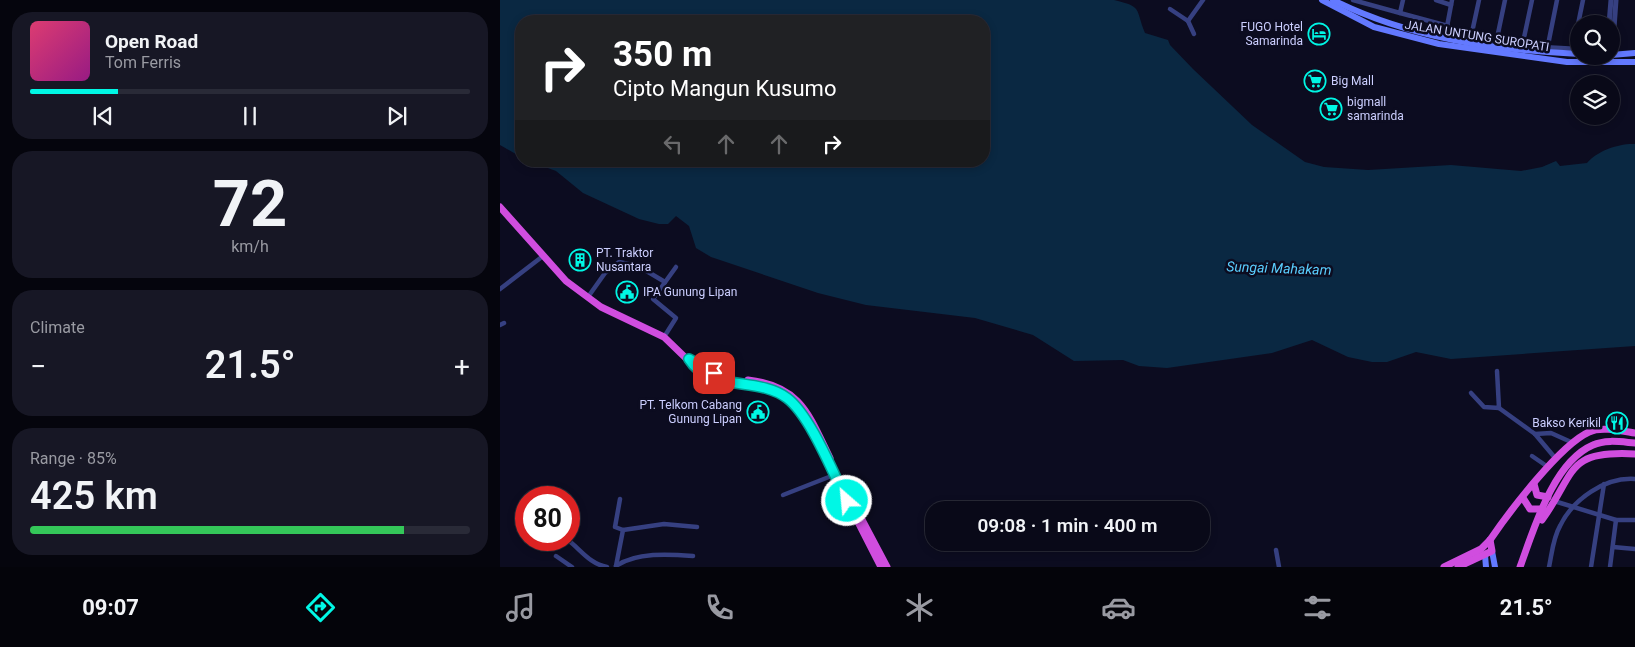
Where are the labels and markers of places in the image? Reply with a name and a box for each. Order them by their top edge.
place label: FUGO Hotel Samarinda [1241,20,1303,48]
hotel icon: FUGO Hotel Samarinda [1307,22,1331,46]
supermarket icon: Big Mall [1303,69,1327,93]
place label: Big Mall [1331,74,1374,88]
place label: bigmall samarinda [1347,95,1404,123]
supermarket icon: bigmall samarinda [1319,97,1343,121]
place label: PT. Traktor Nusantara [596,246,653,274]
building icon: PT. Traktor Nusantara [568,248,592,272]
public building icon: IPA Gunung Lipan [615,280,639,304]
place label: IPA Gunung Lipan [643,285,737,299]
pin [693,352,735,394]
place label: PT. Telkom Cabang Gunung Lipan [639,398,742,426]
public building icon: PT. Telkom Cabang Gunung Lipan [746,400,770,424]
restaurant icon: Bakso Kerikil [1605,411,1629,435]
place label: Bakso Kerikil [1532,416,1601,430]

